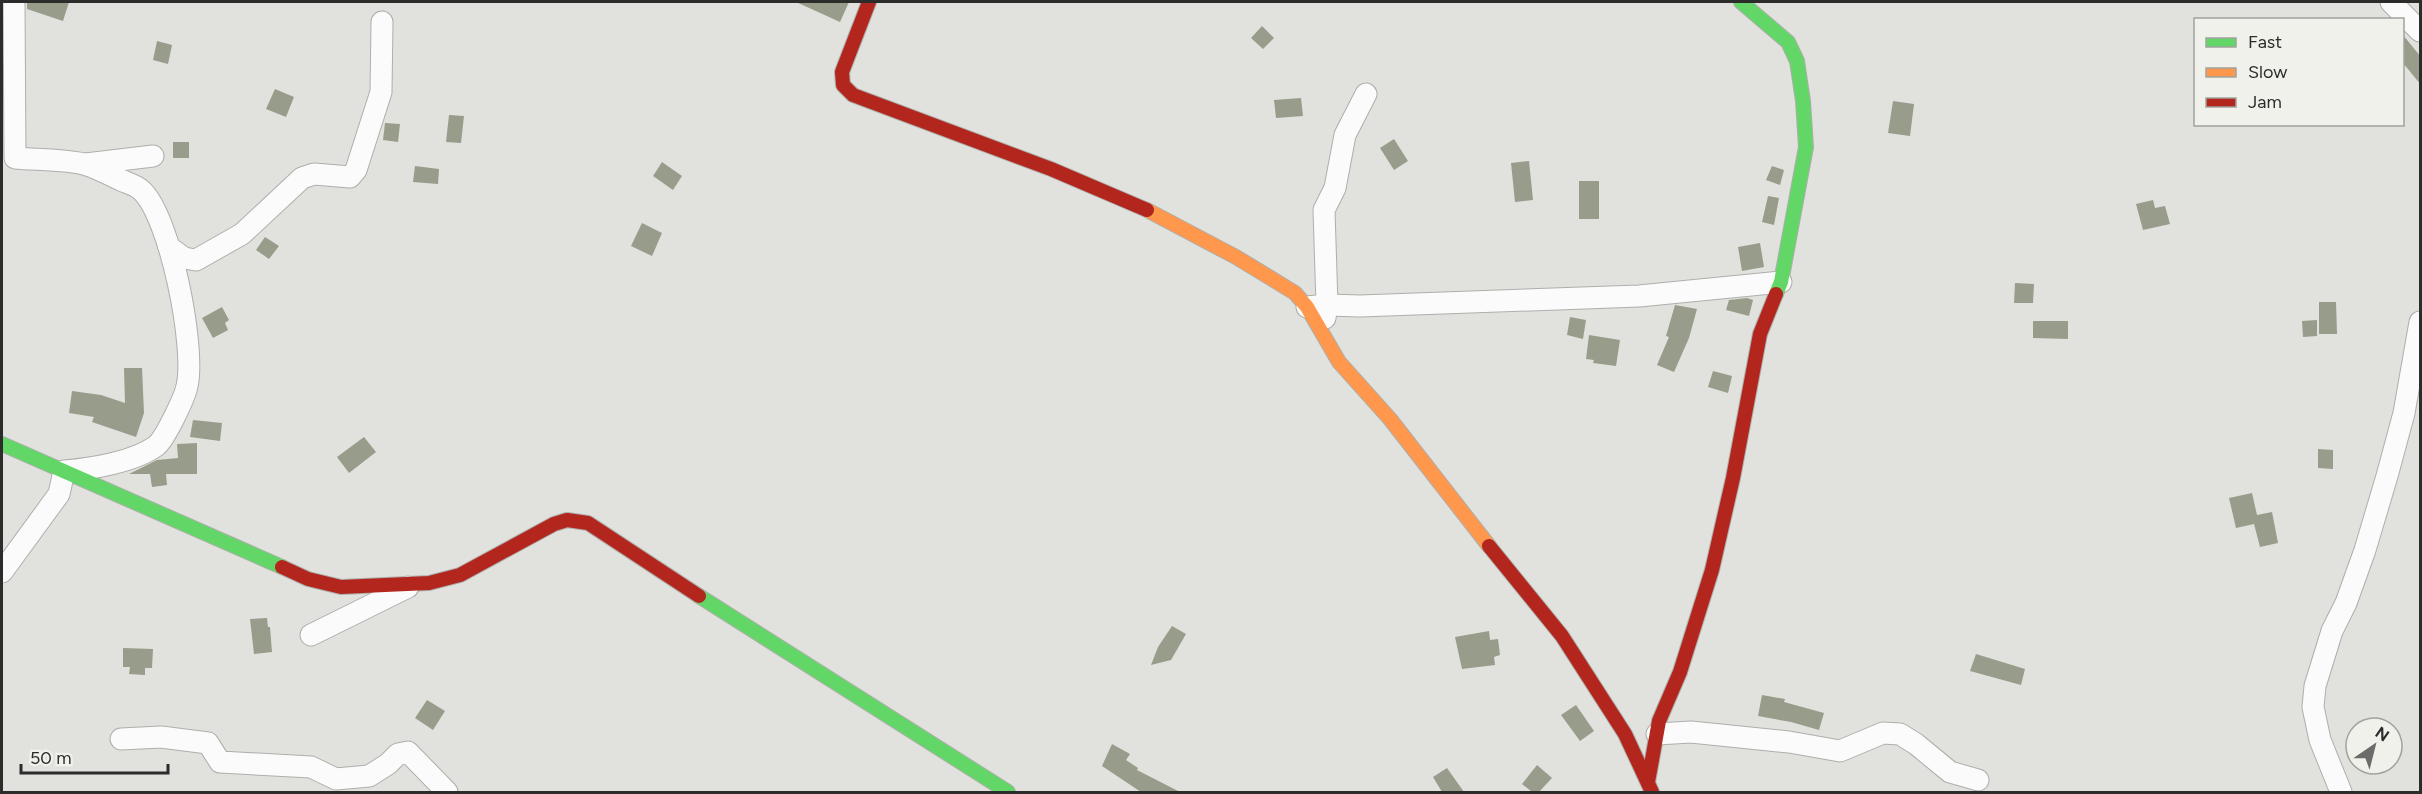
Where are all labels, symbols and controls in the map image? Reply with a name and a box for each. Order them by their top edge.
legend [2194,18,2404,126]
text: Fast [2248,31,2282,53]
text: Slow [2248,61,2287,83]
text: Jam [2248,91,2282,113]
north arrow [2344,716,2404,776]
text: N [2372,723,2393,745]
scale bar [21,737,168,775]
text: 50 m [30,747,72,769]

